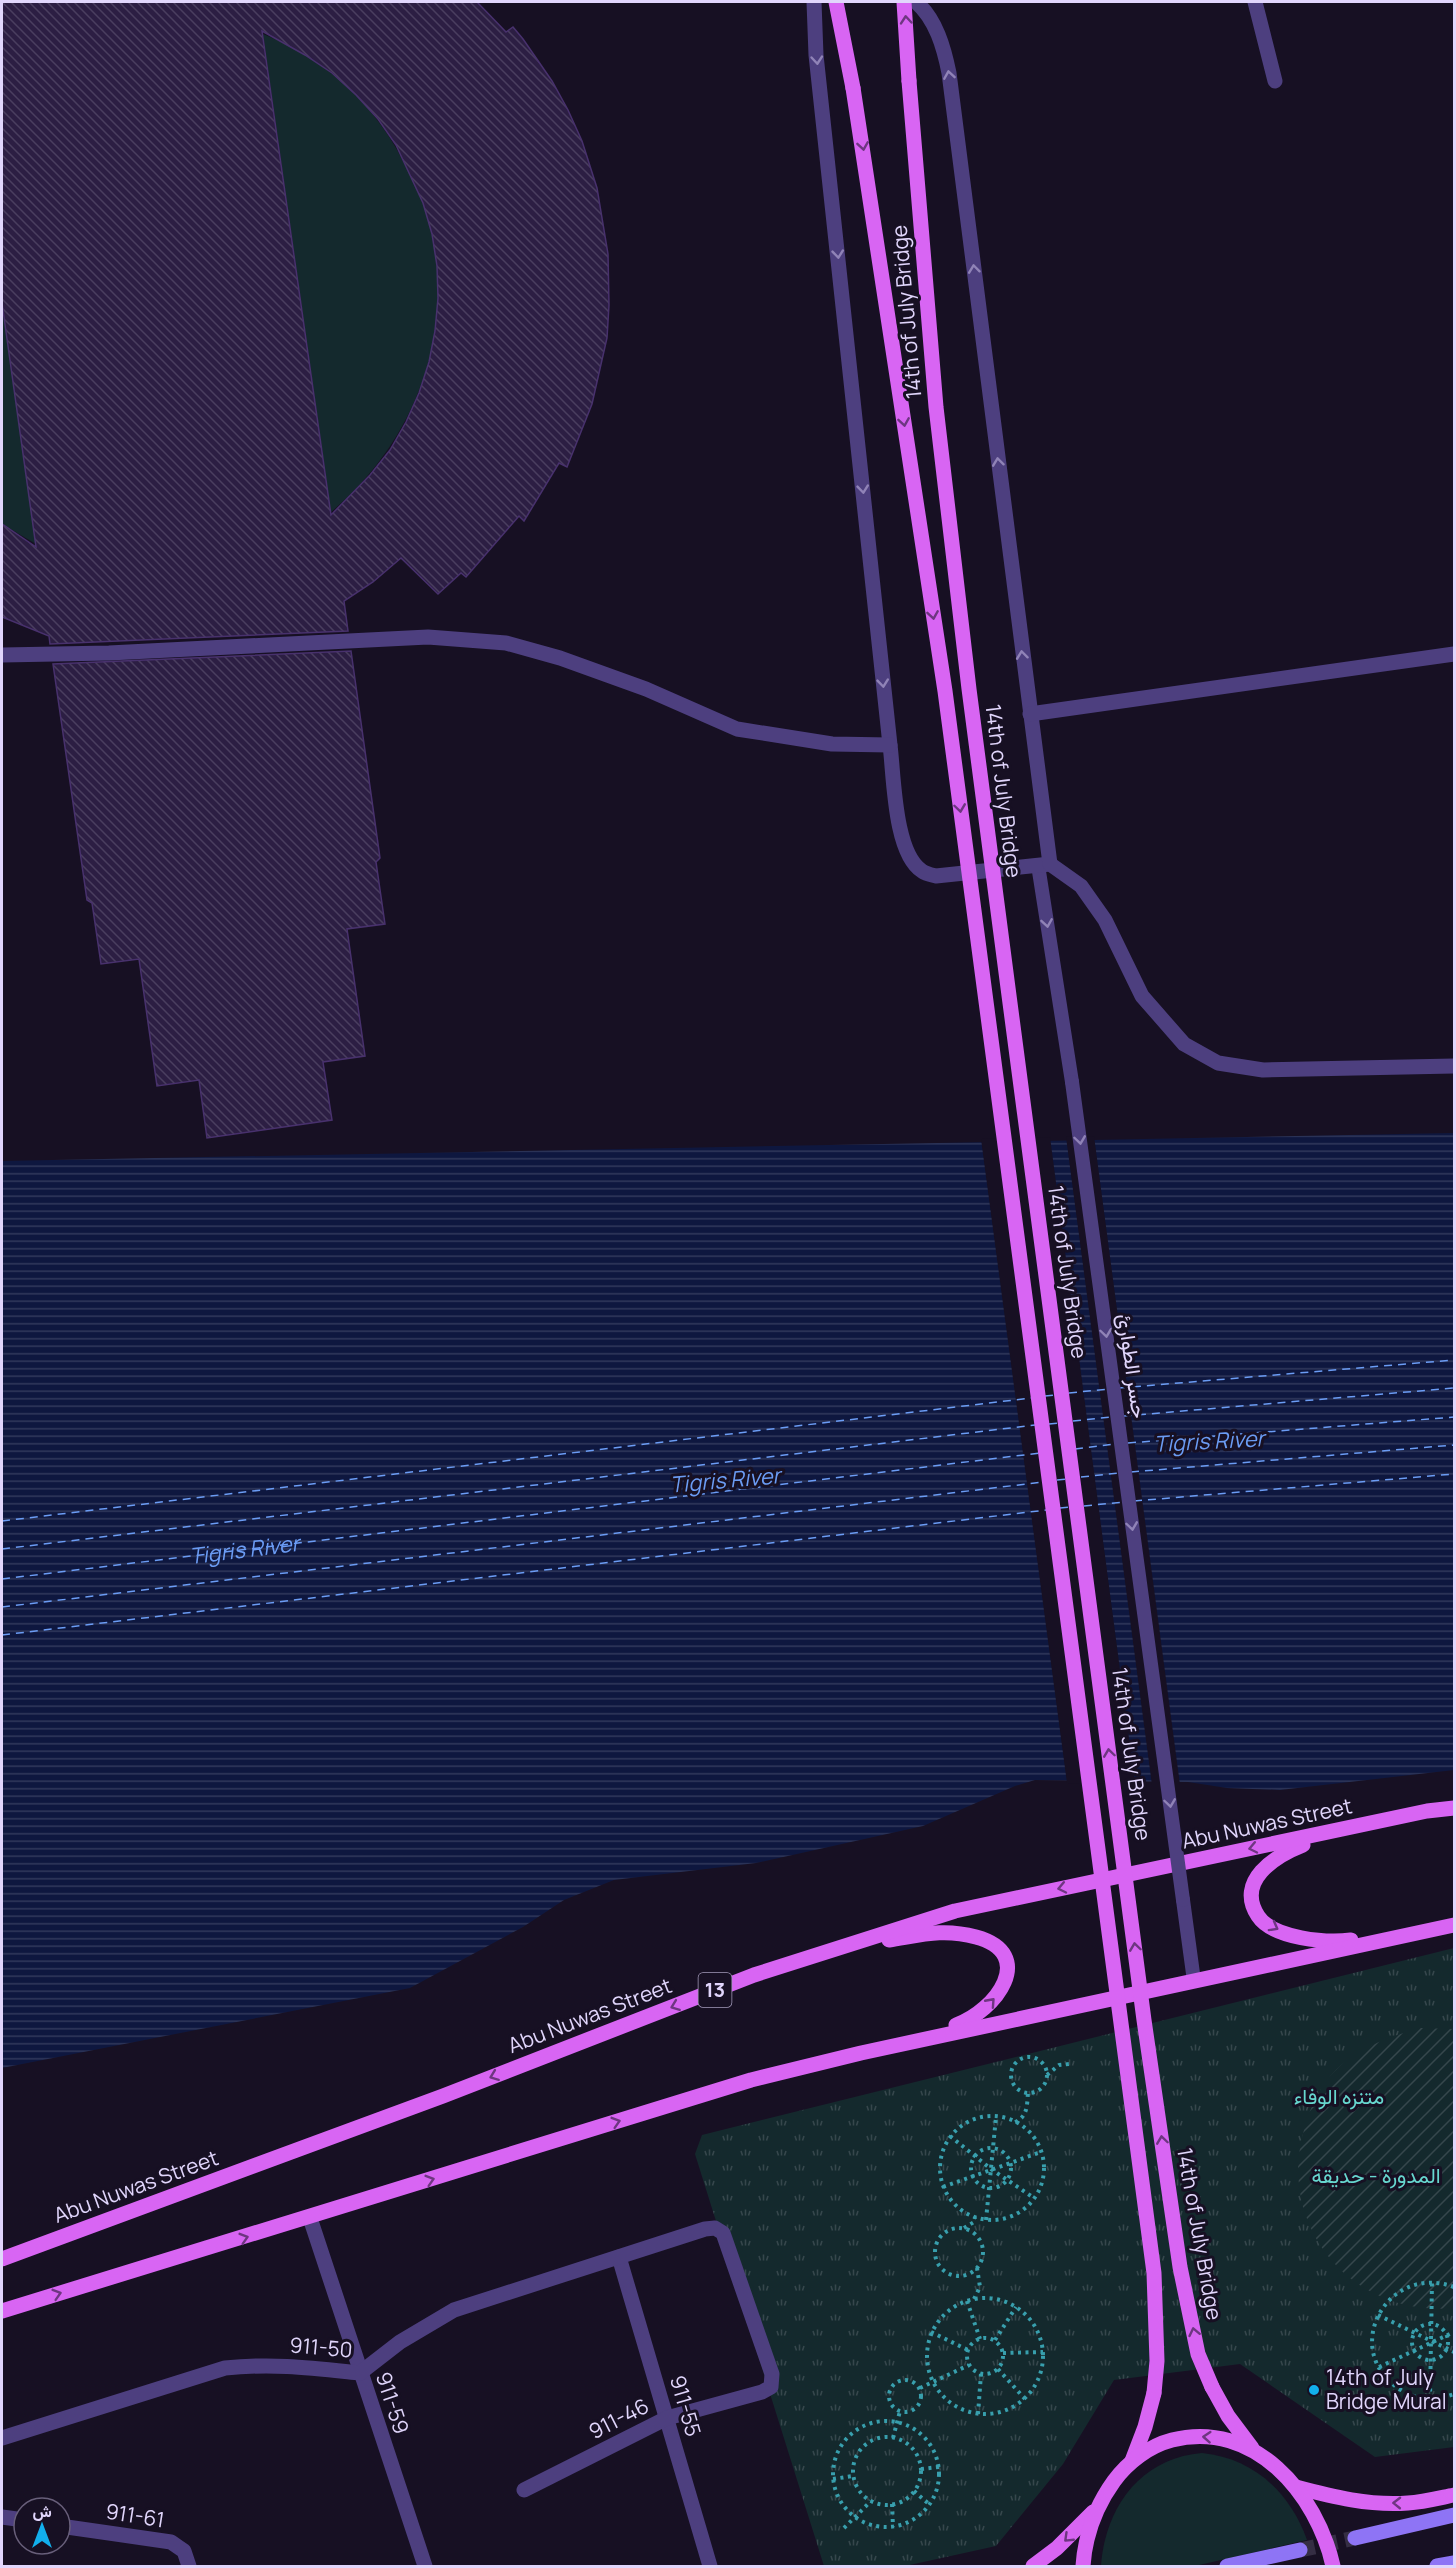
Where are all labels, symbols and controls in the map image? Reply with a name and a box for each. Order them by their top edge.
one-way arrow [900,16,913,25]
one-way arrow [810,55,823,64]
one-way arrow [943,71,956,81]
one-way arrow [856,142,868,151]
street label: 14th of July Bridge [884,224,928,400]
one-way arrow [831,249,843,258]
one-way arrow [968,264,980,273]
one-way arrow [898,417,910,427]
one-way arrow [992,457,1005,467]
one-way arrow [856,485,869,494]
one-way arrow [927,610,939,620]
one-way arrow [1017,651,1029,660]
one-way arrow [876,679,889,688]
street label: 14th of July Bridge [979,703,1029,879]
one-way arrow [953,803,966,813]
one-way arrow [1040,918,1053,928]
one-way arrow [1073,1135,1085,1144]
street label: 14th of July Bridge [1042,1183,1094,1360]
street label: جسر الطوارئ [1112,1312,1154,1420]
one-way arrow [1099,1328,1112,1338]
water label: Tigris River [1153,1423,1268,1459]
water label: Tigris River [668,1460,785,1500]
one-way arrow [1126,1522,1138,1531]
water label: Tigris River [187,1528,304,1571]
street label: 14th of July Bridge [1106,1665,1158,1842]
one-way arrow [1104,1749,1116,1758]
street label: Abu Nuwas Street [1179,1791,1354,1855]
one-way arrow [1163,1798,1175,1807]
one-way arrow [1248,1841,1258,1854]
one-way arrow [1058,1881,1068,1894]
one-way arrow [1268,1920,1278,1931]
one-way arrow [1129,1942,1141,1951]
street label: Abu Nuwas Street [504,1971,676,2059]
road number: 13 [698,1973,732,2007]
one-way arrow [671,1998,681,2011]
one-way arrow [984,1998,995,2009]
one-way arrow [489,2069,500,2081]
park label: متنزه الوفاء [1294,2082,1384,2110]
one-way arrow [611,2117,621,2129]
one-way arrow [1156,2135,1168,2144]
street label: Abu Nuwas Street [49,2143,222,2229]
street label: 14th of July Bridge [1171,2145,1229,2322]
park label: المدورة - حديقة [1311,2161,1441,2189]
one-way arrow [424,2175,435,2187]
one-way arrow [238,2233,249,2245]
one-way arrow [52,2289,62,2301]
one-way arrow [1188,2327,1201,2337]
street label: 911-50 [288,2330,354,2364]
place label: 14th of July Bridge Mural [1326,2363,1447,2415]
street label: 911-59 [370,2368,416,2437]
street label: 911-55 [664,2372,708,2440]
marker: 14th of July Bridge Mural [1307,2383,1321,2397]
street label: 911-46 [584,2391,653,2445]
one-way arrow [1202,2430,1211,2443]
north arrow [12,2496,72,2556]
street label: 911-61 [104,2497,167,2533]
one-way arrow [1392,2497,1401,2509]
text: ش [32,2500,52,2522]
one-way arrow [1064,2531,1075,2542]

